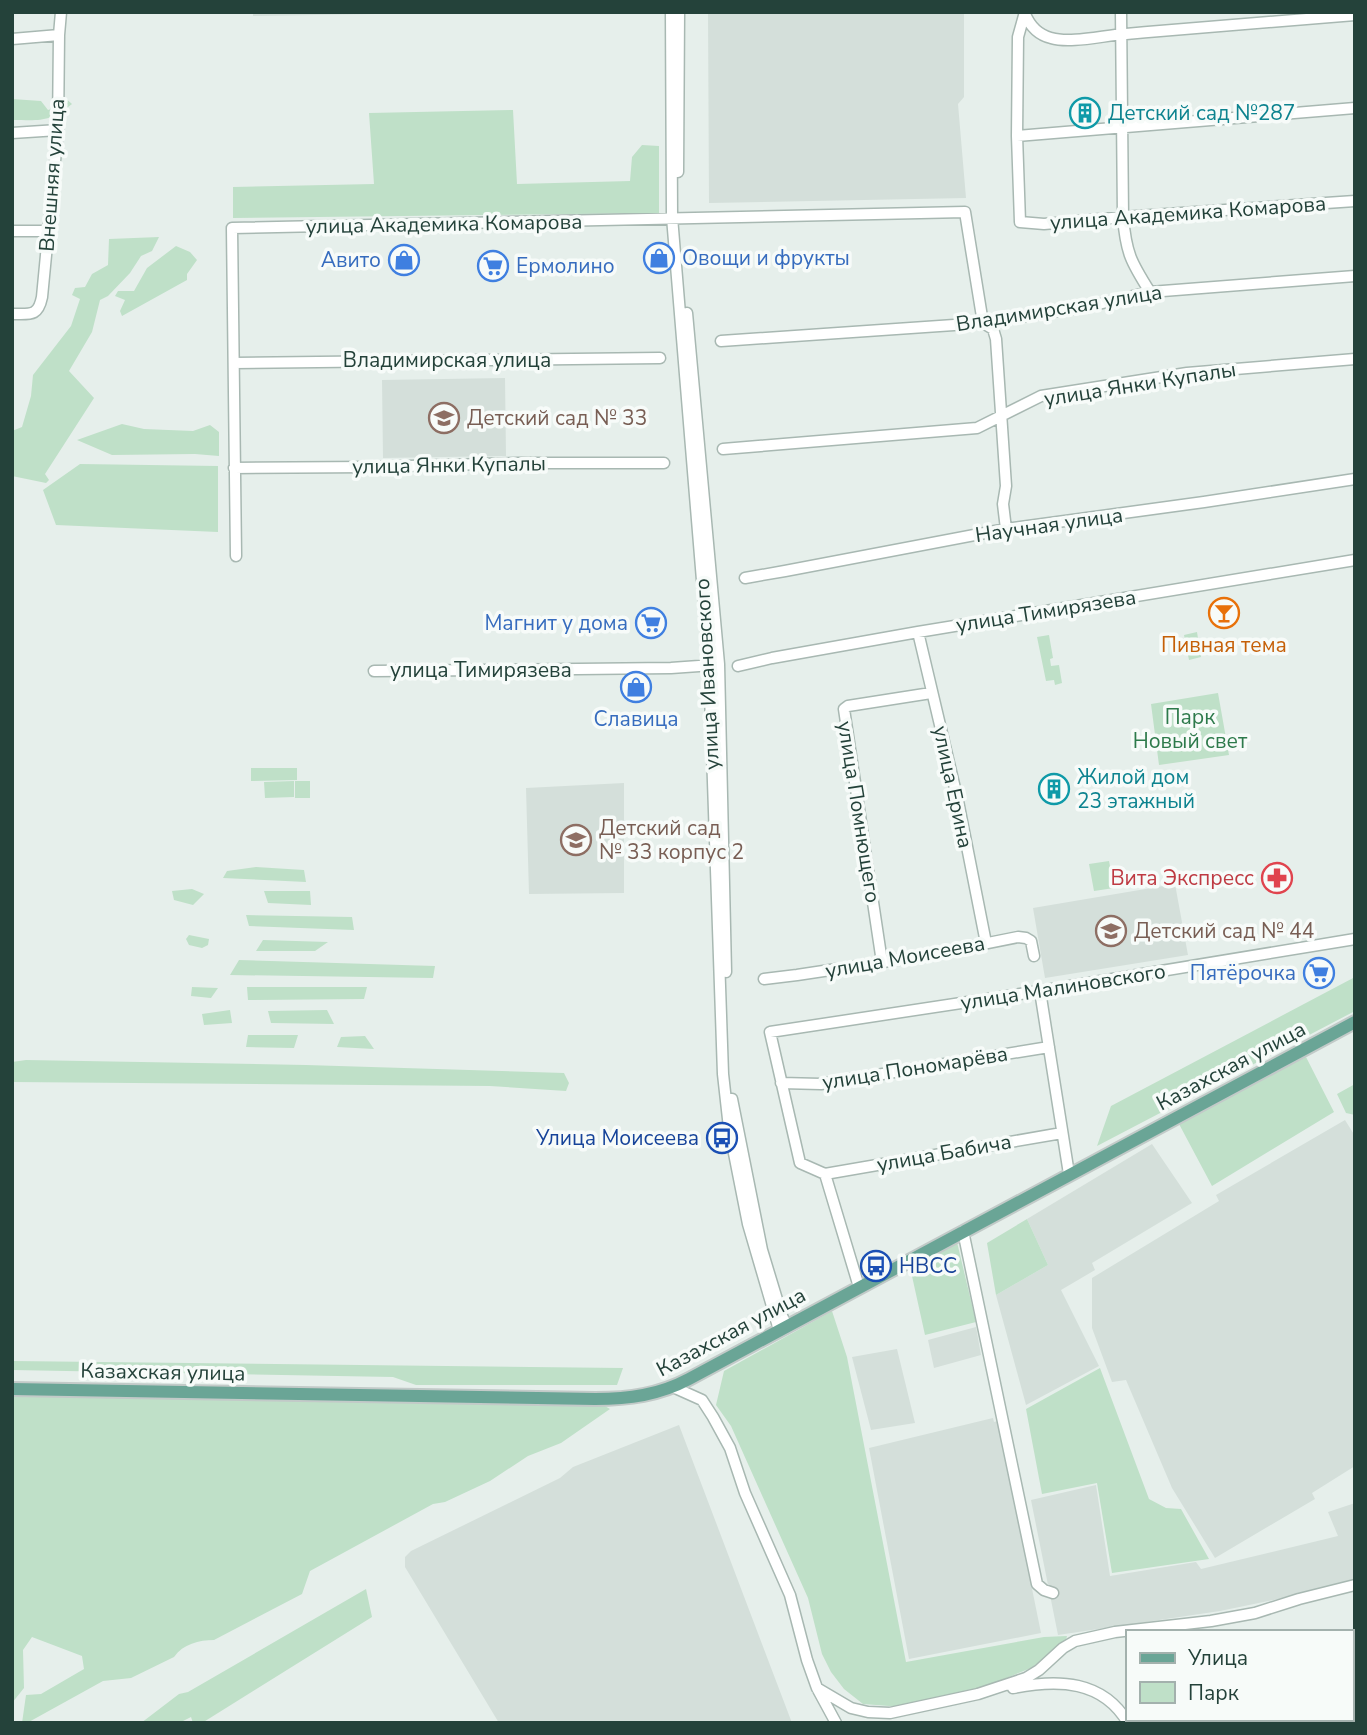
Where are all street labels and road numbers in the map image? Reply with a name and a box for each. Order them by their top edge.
street label: Внешняя улица [33,97,71,253]
street label: улица Академика Комарова [1049,189,1327,237]
street label: улица Академика Комарова [305,208,583,240]
street label: Владимирская улица [954,278,1164,338]
street label: Владимирская улица [343,346,551,374]
street label: улица Янки Купалы [1042,355,1238,413]
street label: улица Янки Купалы [352,449,546,481]
street label: Научная улица [973,501,1125,549]
street label: улица Ивановского [688,577,726,771]
street label: улица Тимирязева [954,583,1138,639]
street label: улица Тимирязева [390,656,572,684]
street label: улица Помнющего [831,719,887,905]
street label: улица Ерина [926,723,980,851]
street label: улица Моисеева [823,929,987,985]
street label: улица Малиновского [959,957,1167,1017]
street label: Казахская улица [1152,1015,1310,1117]
street label: улица Пономарёва [820,1039,1010,1097]
street label: улица Бабича [874,1127,1014,1179]
street label: Казахская улица [652,1281,810,1383]
street label: Казахская улица [80,1357,246,1387]

